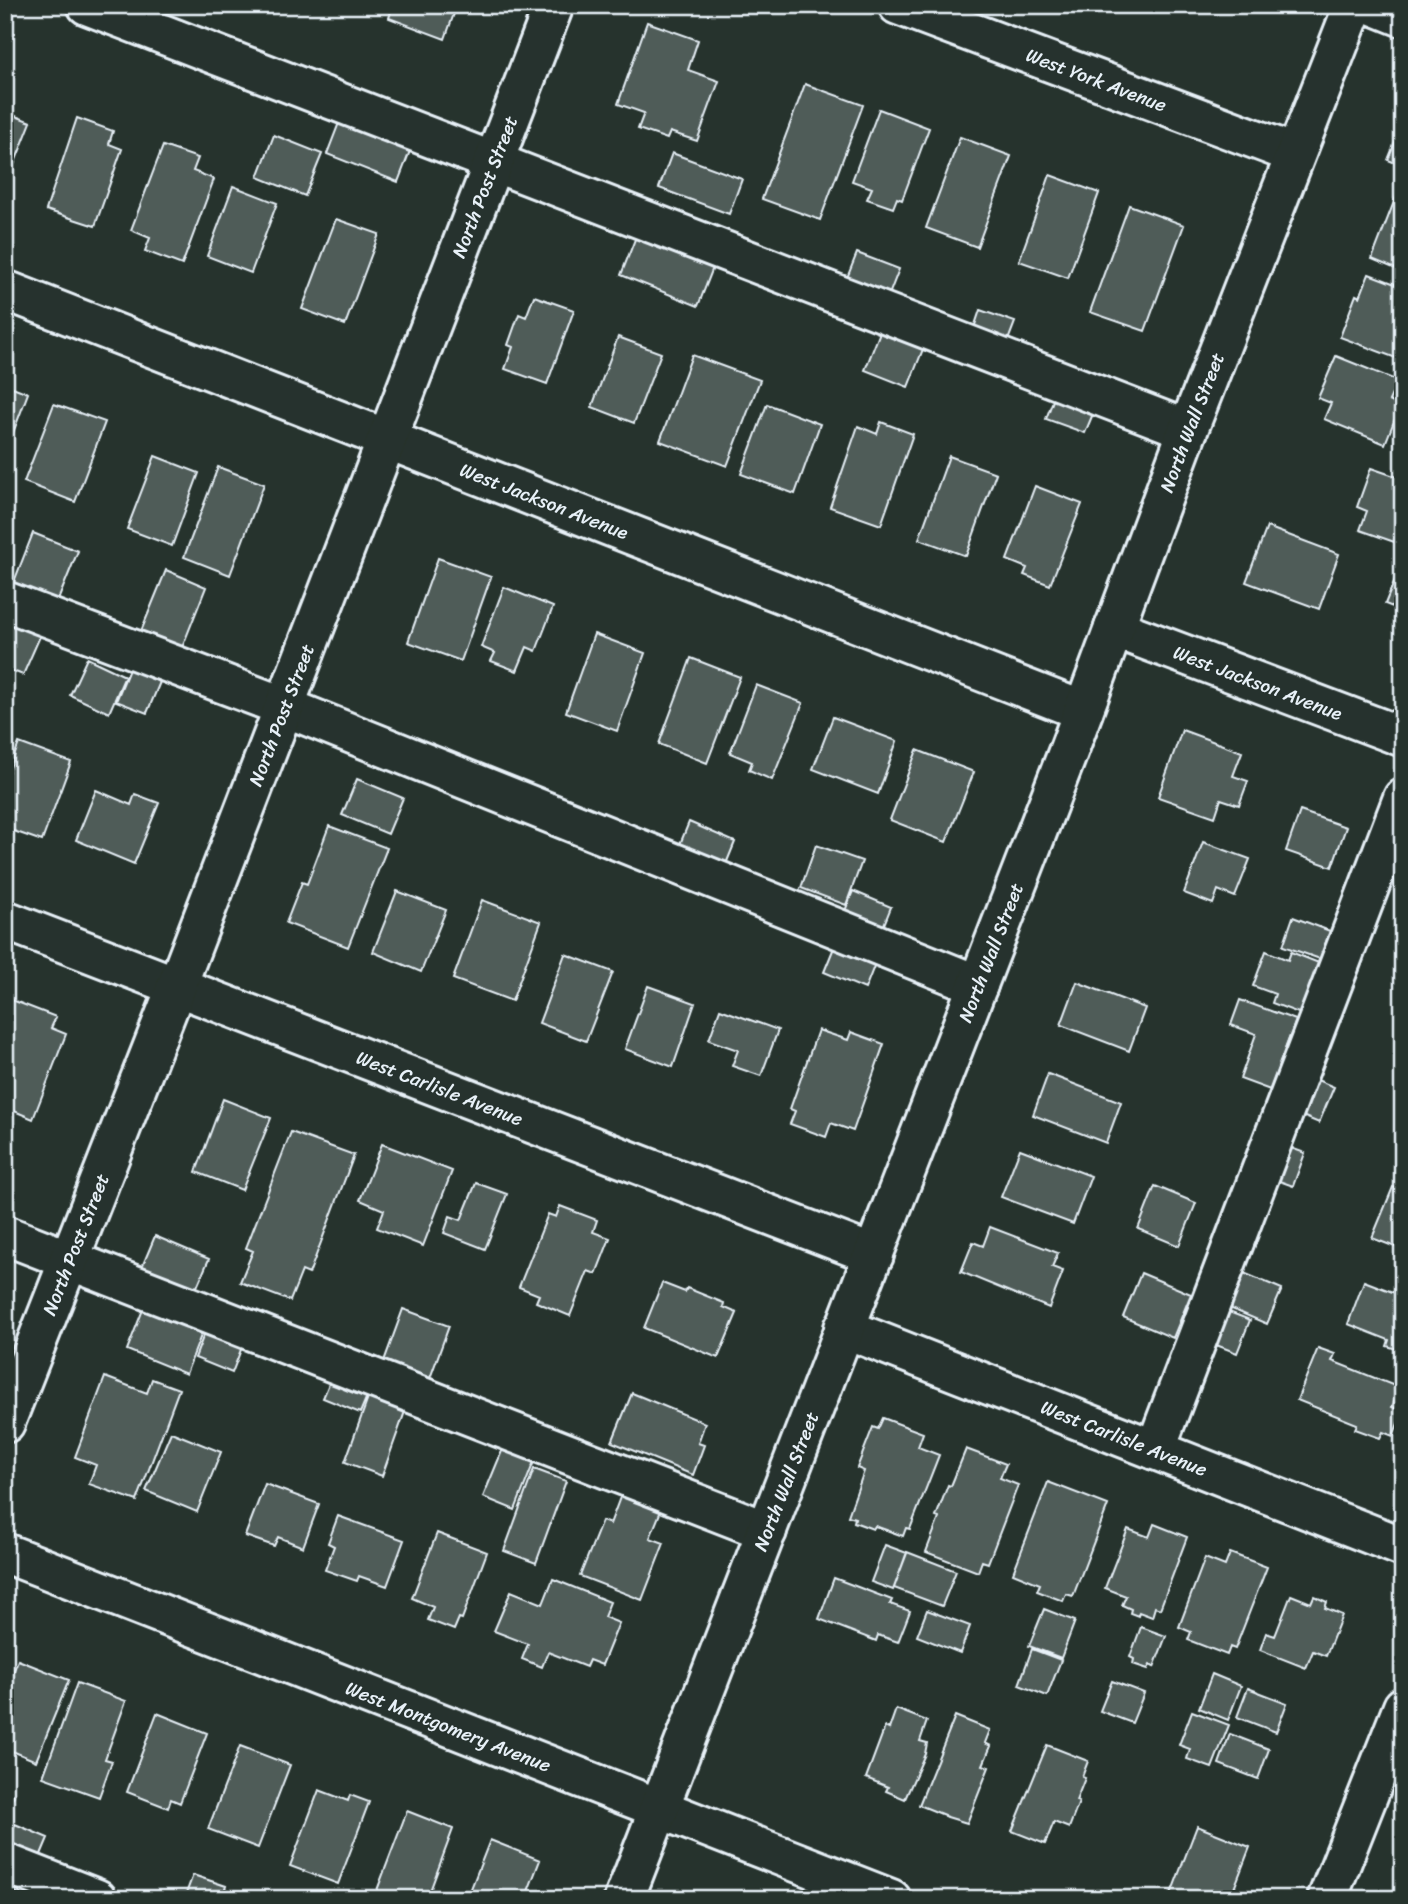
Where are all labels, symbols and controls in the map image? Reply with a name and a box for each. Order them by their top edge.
street label: West York Avenue [1021,38,1172,121]
street label: North Post Street [442,111,527,263]
street label: North Wall Street [1150,347,1233,497]
street label: West Jackson Avenue [455,453,634,548]
street label: West Jackson Avenue [1169,635,1347,729]
street label: North Post Street [239,639,323,791]
street label: North Wall Street [948,878,1032,1027]
street label: West Carlisle Avenue [352,1040,528,1135]
street label: North Post Street [32,1168,118,1320]
street label: West Carlisle Avenue [1036,1390,1213,1485]
street label: North Wall Street [744,1406,828,1556]
street label: West Montgomery Avenue [341,1671,556,1781]

